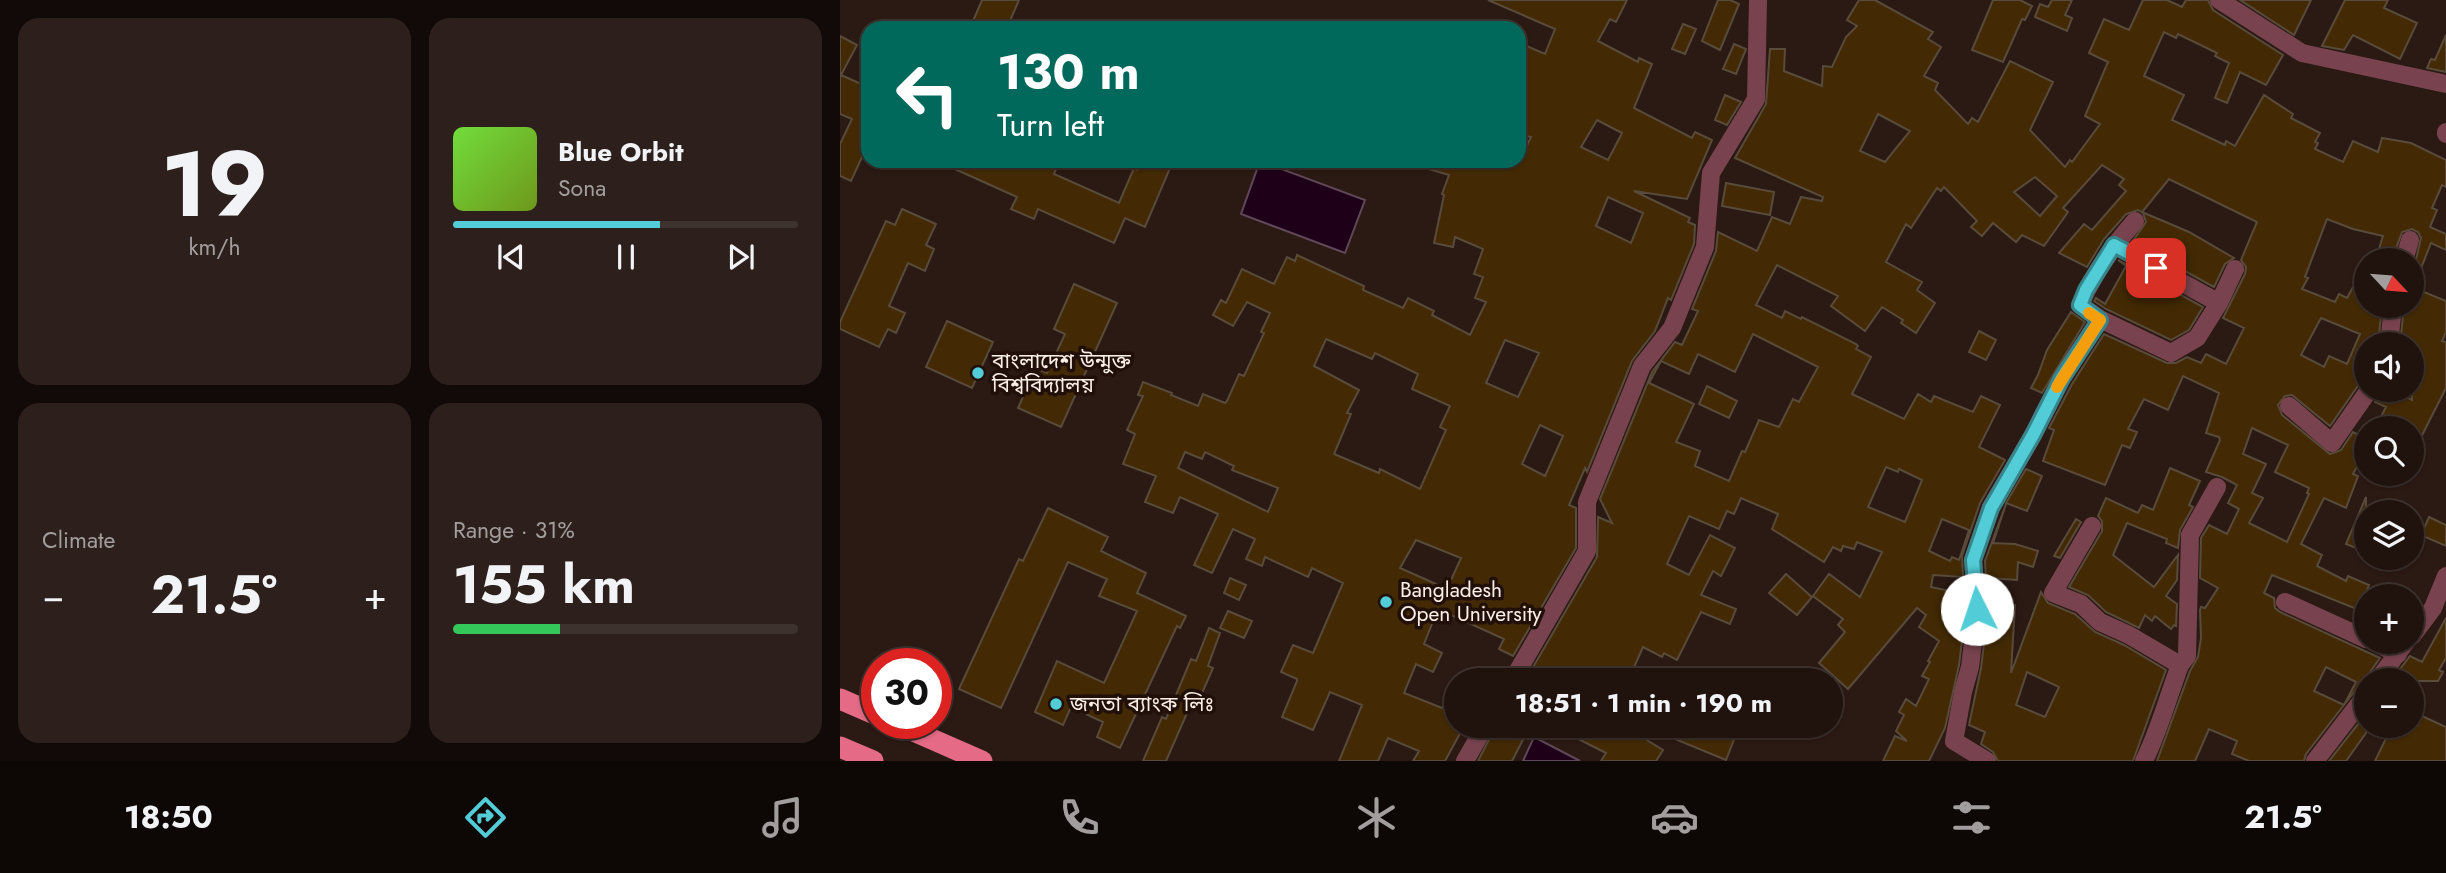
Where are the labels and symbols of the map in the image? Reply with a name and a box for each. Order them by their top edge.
pin [2126,238,2186,298]
north arrow [2354,248,2424,318]
place label: বাংলাদেশ উন্মুক্ত বিশ্ববিদ্যালয় [991,346,1131,400]
marker: বাংলাদেশ উন্মুক্ত বিশ্ববিদ্যালয় [970,365,986,381]
position arrow [1940,572,2014,646]
place label: Bangladesh Open University [1400,575,1542,629]
marker: Bangladesh Open University [1378,594,1394,610]
speed limit sign: 30 [861,648,952,739]
place label: জনতা ব্যাংক লিঃ [1069,689,1214,719]
marker: জনতা ব্যাংক লিঃ [1048,696,1064,712]

